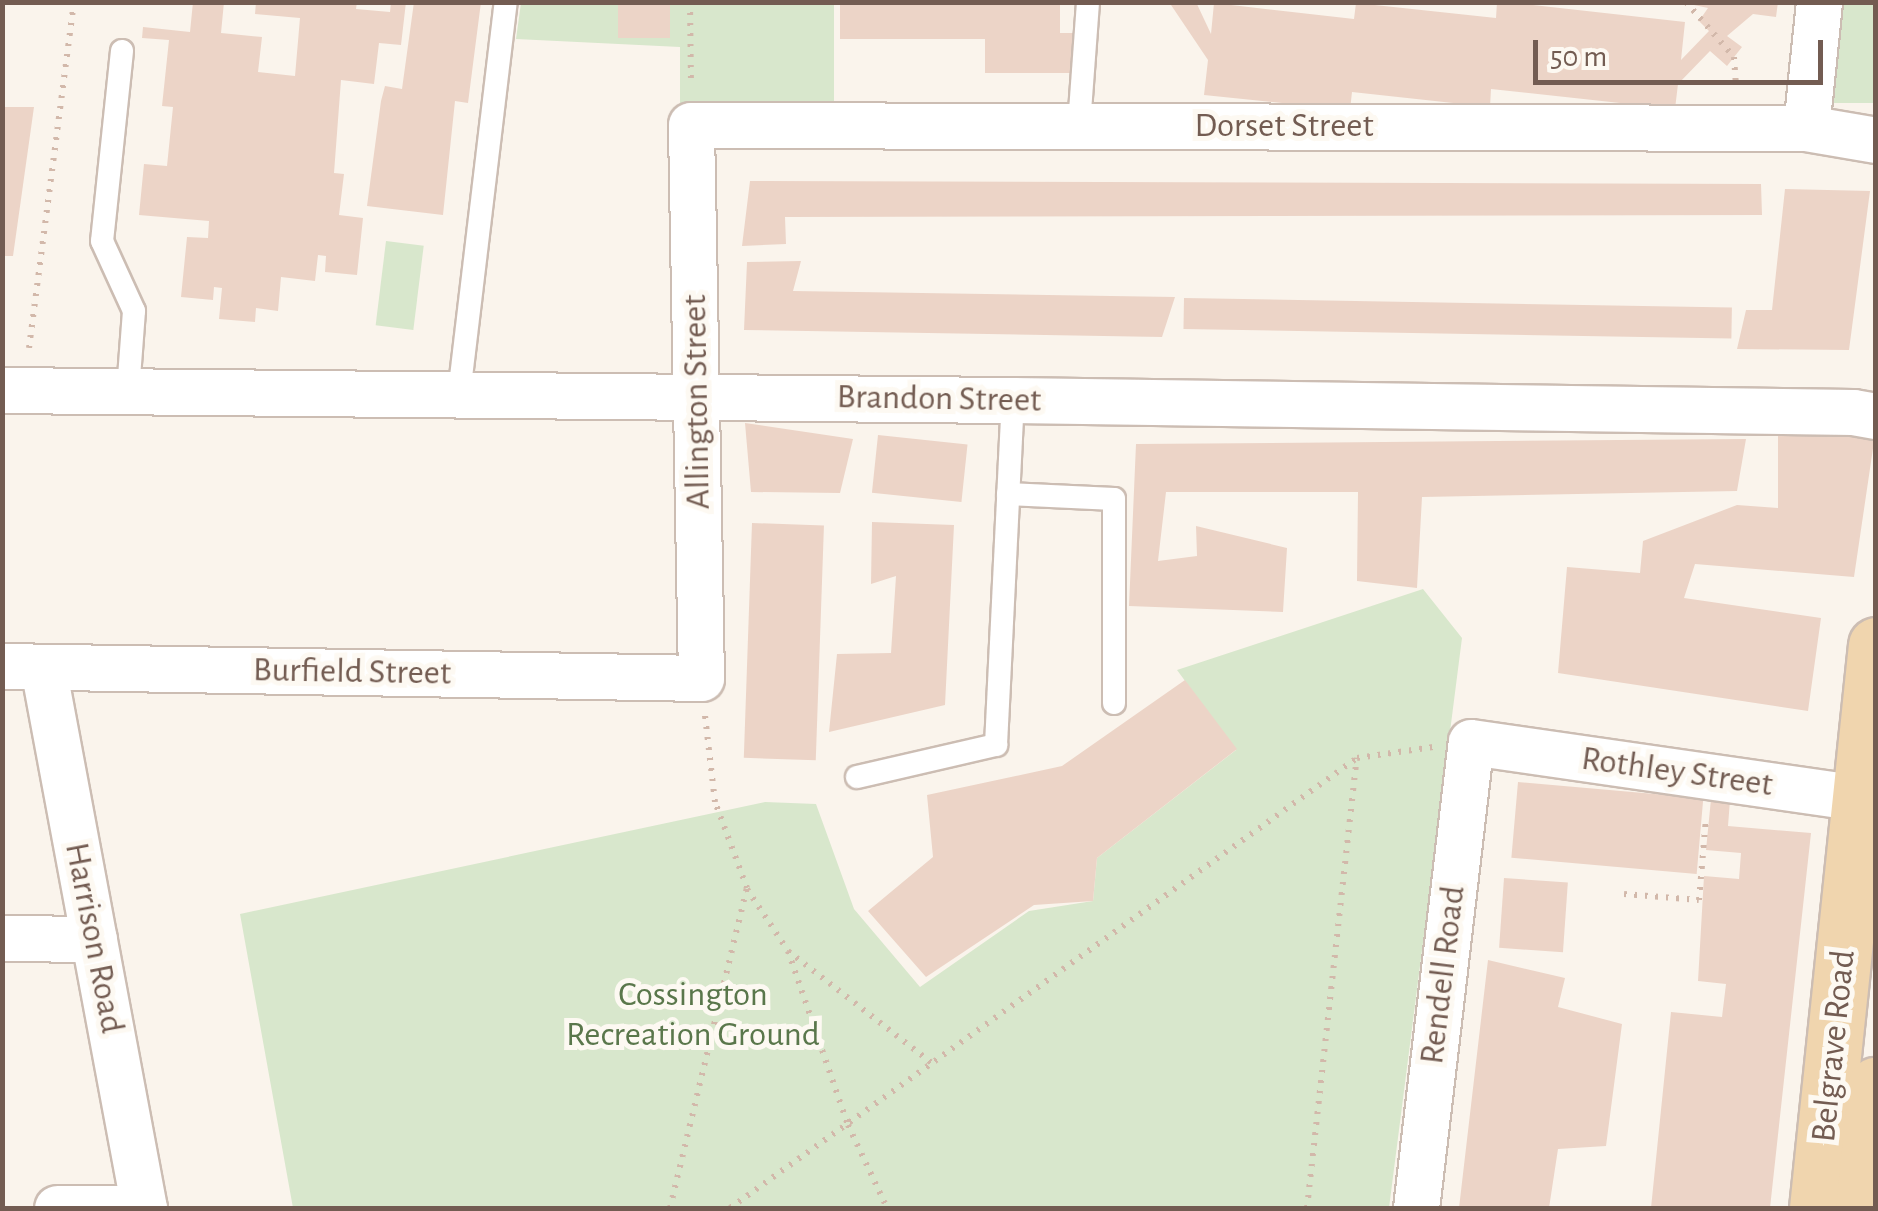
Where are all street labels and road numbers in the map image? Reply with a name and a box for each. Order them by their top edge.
street label: Dorset Street [1194,105,1374,147]
street label: Allington Street [674,294,720,510]
street label: Brandon Street [836,376,1042,422]
street label: Burfield Street [253,649,451,695]
street label: Rothley Street [1579,738,1775,806]
street label: Harrison Road [55,839,133,1037]
street label: Rendell Road [1411,883,1475,1067]
street label: Belgrave Road [1803,948,1865,1144]

